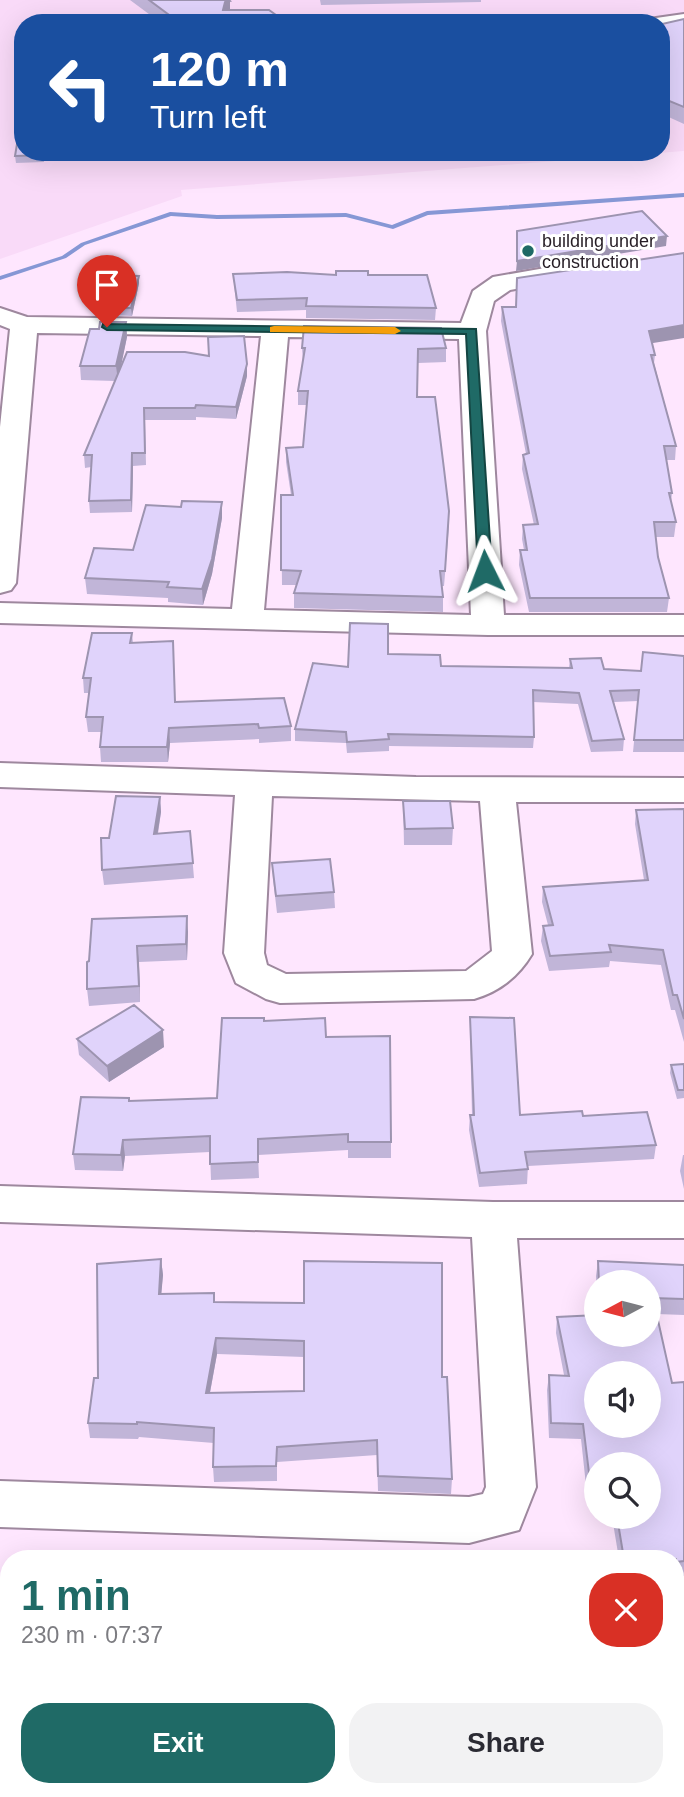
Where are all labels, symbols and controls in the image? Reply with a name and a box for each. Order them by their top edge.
icon: left [35,42,126,133]
text: 120 m [150,42,289,96]
text: Turn left [150,99,266,135]
place label: building under construction [542,231,655,272]
marker: building under construction [520,243,536,259]
pin [77,255,137,327]
icon: arrive [88,266,126,304]
position arrow [448,534,522,608]
north arrow [584,1270,662,1348]
map controls [584,1270,661,1529]
button: sound [584,1361,661,1438]
button: search [584,1452,661,1529]
text: 1 min [21,1572,131,1619]
button: close [589,1573,663,1647]
text: 230 m · 07:37 [21,1622,163,1648]
button: Exit [21,1703,335,1783]
button: Share [349,1703,663,1783]

